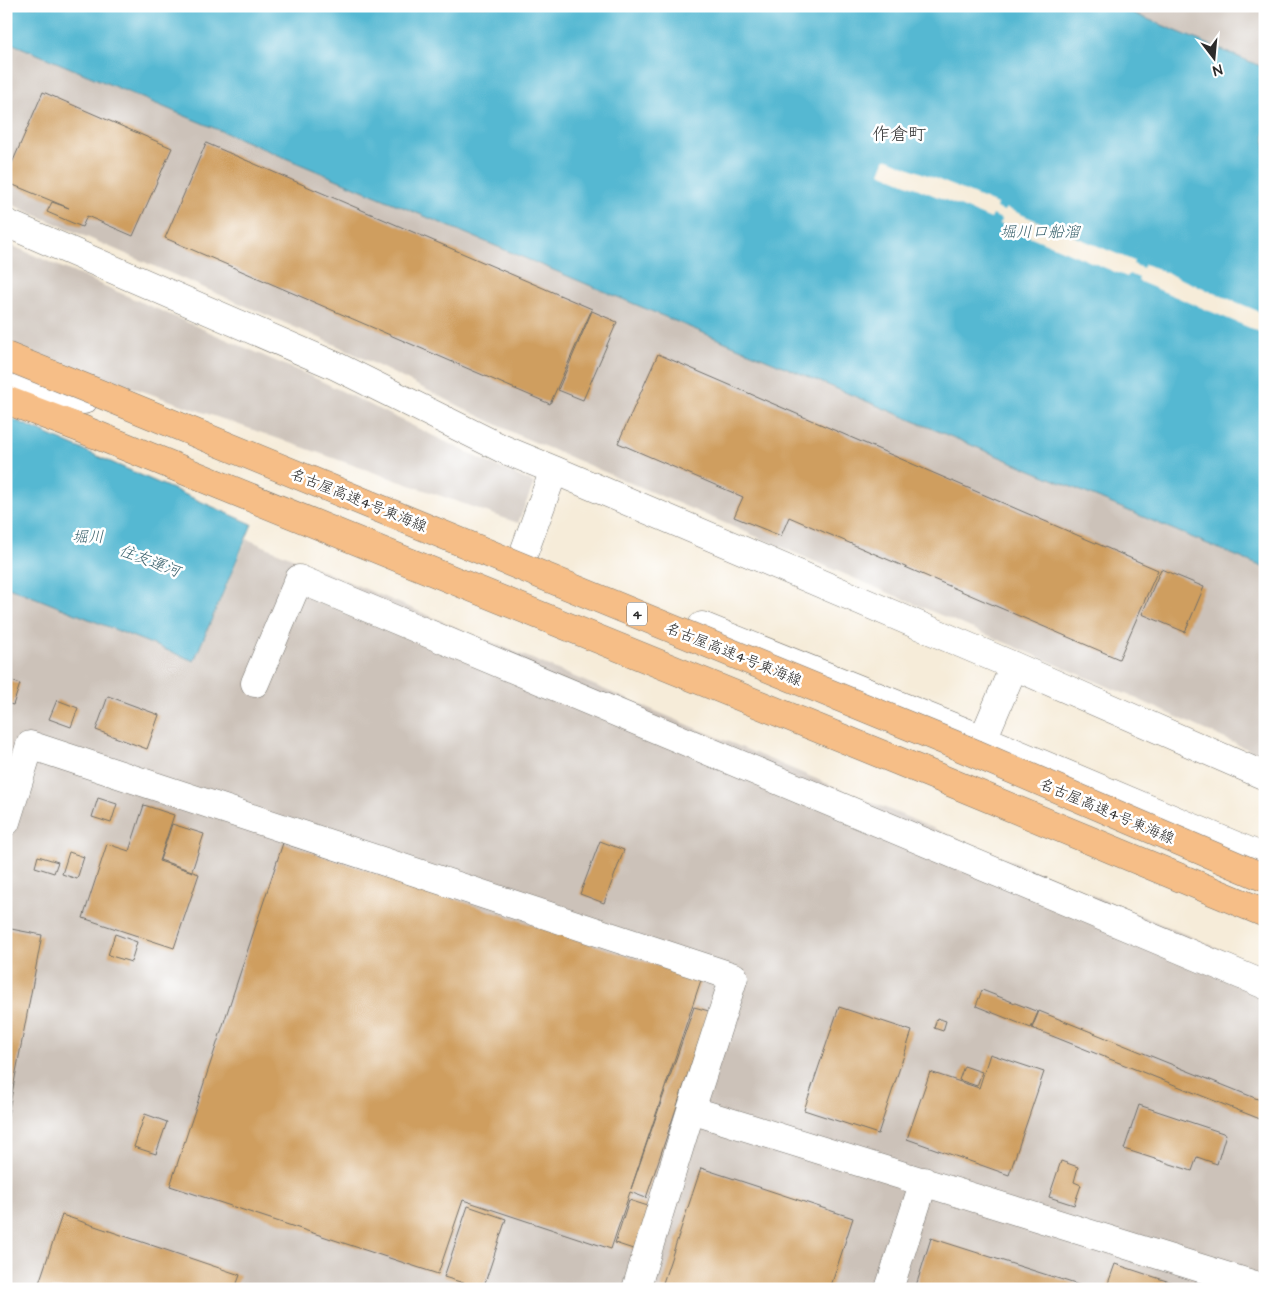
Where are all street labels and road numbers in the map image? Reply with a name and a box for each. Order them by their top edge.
street label: 名古屋高速4号東海線 [288,464,430,537]
road number: 4 [627,602,647,626]
street label: 名古屋高速4号東海線 [663,618,805,691]
street label: 名古屋高速4号東海線 [1036,773,1178,849]

